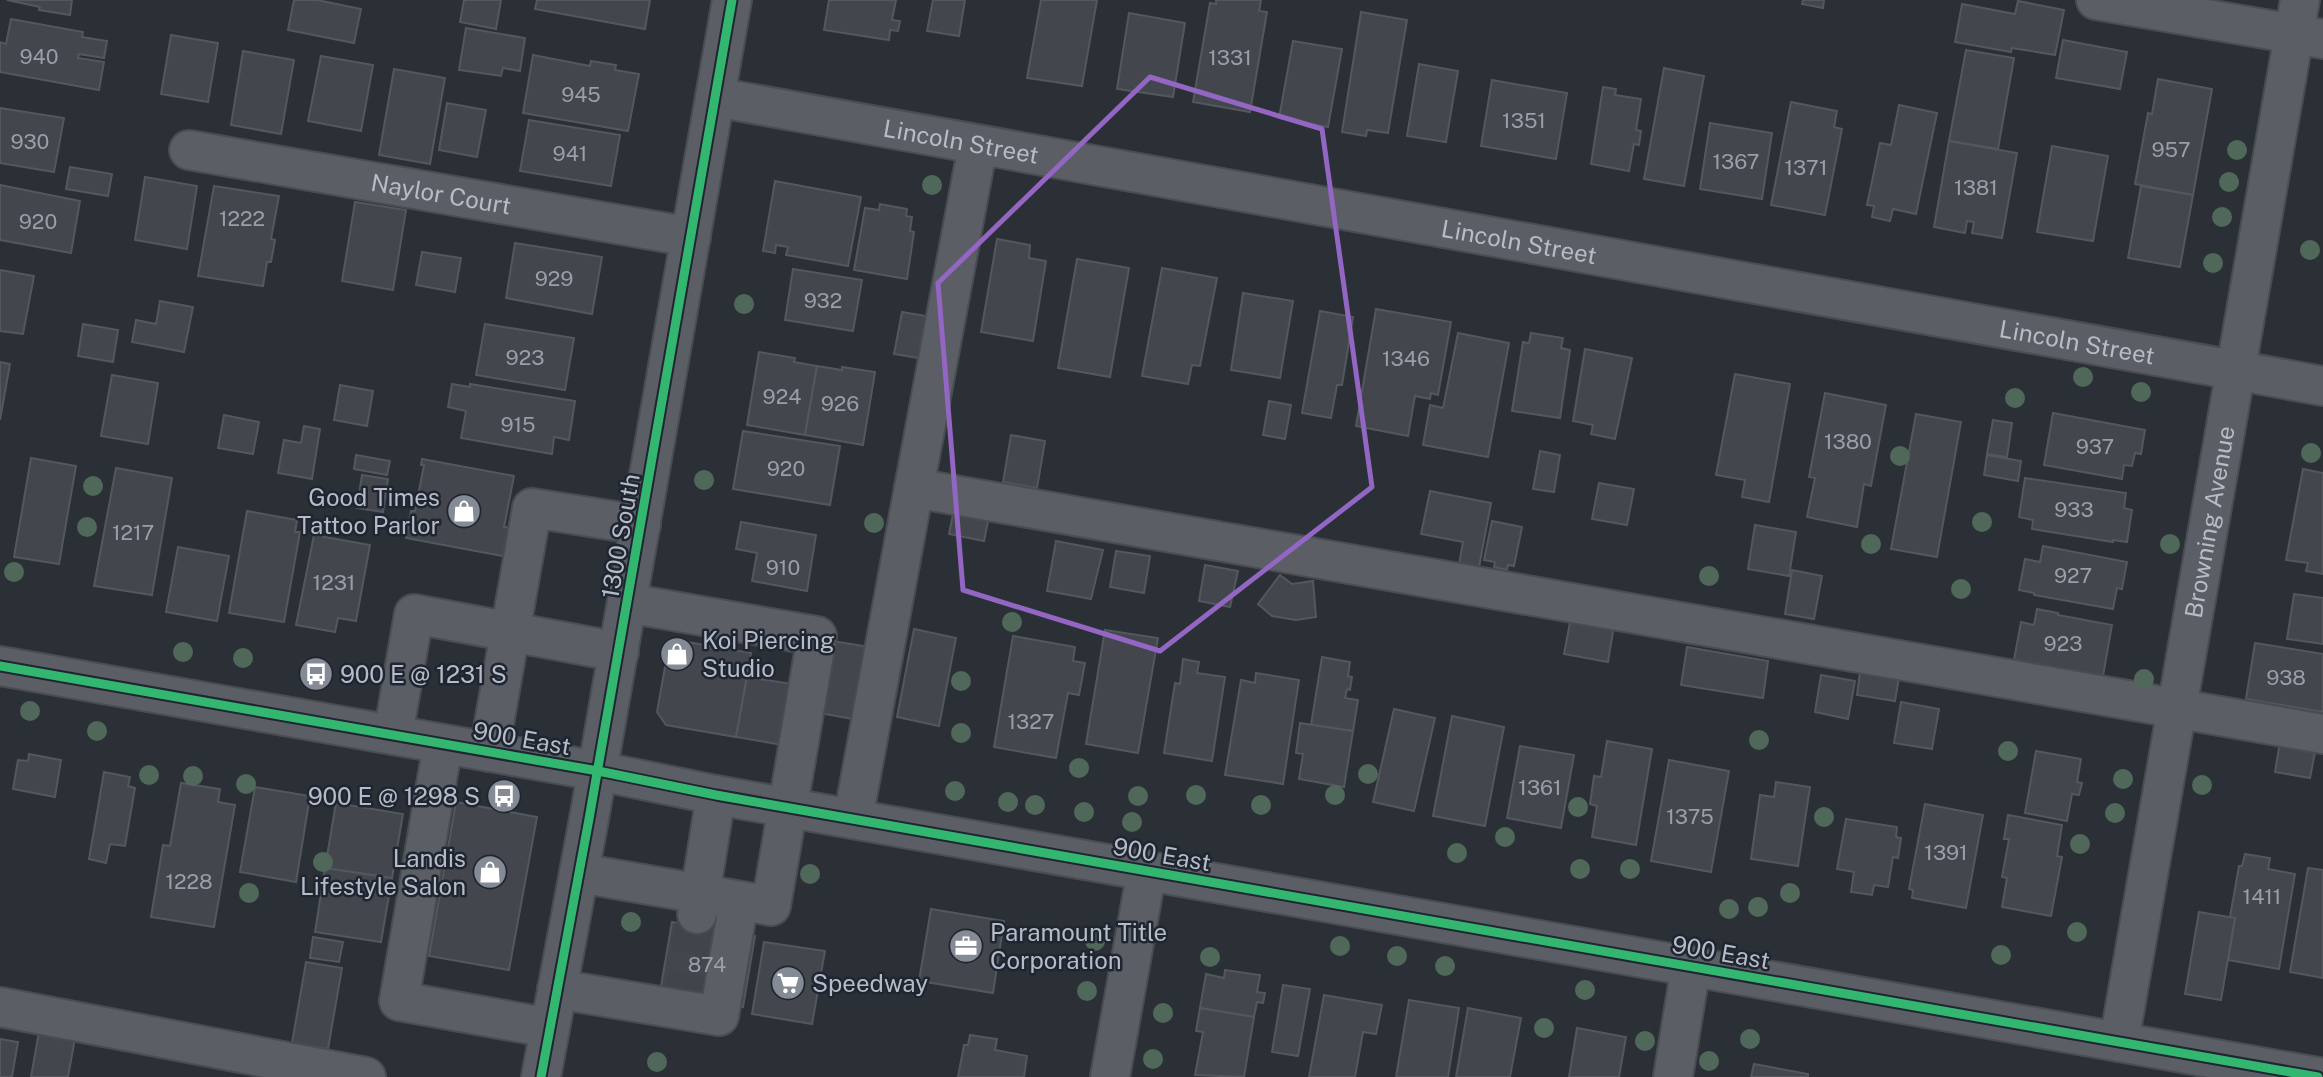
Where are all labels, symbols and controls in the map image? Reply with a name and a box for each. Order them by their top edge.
house number: 940 [19,44,59,69]
house number: 1331 [1208,45,1252,70]
house number: 945 [561,82,601,107]
house number: 1351 [1502,108,1546,133]
street label: Lincoln Street [881,114,1041,169]
house number: 930 [11,129,49,154]
house number: 957 [2151,137,2191,162]
house number: 941 [553,141,587,166]
house number: 1367 [1713,149,1759,174]
house number: 1371 [1785,155,1827,180]
street label: Naylor Court [369,168,513,220]
house number: 1381 [1954,175,1998,200]
house number: 1222 [219,206,265,231]
house number: 920 [19,209,57,234]
street label: Lincoln Street [1439,214,1599,269]
house number: 929 [535,266,573,291]
house number: 932 [804,288,842,313]
street label: Lincoln Street [1997,314,2157,370]
house number: 923 [506,345,544,370]
house number: 1346 [1382,346,1430,371]
house number: 924 [763,384,801,409]
house number: 926 [821,391,859,416]
house number: 915 [500,412,536,437]
street label: Browning Avenue [2179,424,2240,620]
house number: 1380 [1824,429,1872,454]
house number: 937 [2076,434,2114,459]
house number: 920 [767,456,805,481]
street label: 1300 South [595,471,645,601]
place label: Good Times Tattoo Parlor [297,483,440,539]
shop icon: Good Times Tattoo Parlor [445,492,483,530]
house number: 933 [2054,497,2094,522]
house number: 1217 [112,520,154,545]
house number: 910 [766,555,800,580]
house number: 927 [2054,563,2092,588]
house number: 1231 [313,570,355,595]
place label: Koi Piercing Studio [702,626,835,682]
house number: 923 [2044,631,2082,656]
shop icon: Koi Piercing Studio [658,635,696,673]
bus stop icon: 900 E @ 1231 S [297,655,335,693]
place label: 900 E @ 1231 S [340,660,507,688]
house number: 938 [2266,665,2306,690]
house number: 1327 [1008,709,1054,734]
street label: 900 East [471,716,573,760]
house number: 1361 [1518,775,1562,800]
bus stop icon: 900 E @ 1298 S [485,777,523,815]
place label: 900 E @ 1298 S [308,782,480,810]
house number: 1375 [1666,804,1714,829]
street label: 900 East [1111,832,1213,876]
house number: 1391 [1924,840,1968,865]
place label: Landis Lifestyle Salon [300,844,466,900]
shop icon: Landis Lifestyle Salon [471,853,509,891]
house number: 1228 [165,869,213,894]
house number: 1411 [2243,884,2281,909]
place label: Paramount Title Corporation [990,918,1167,974]
office icon: Paramount Title Corporation [947,927,985,965]
street label: 900 East [1670,930,1772,974]
house number: 874 [688,952,726,977]
supermarket icon: Speedway [769,964,807,1002]
place label: Speedway [812,969,928,997]

